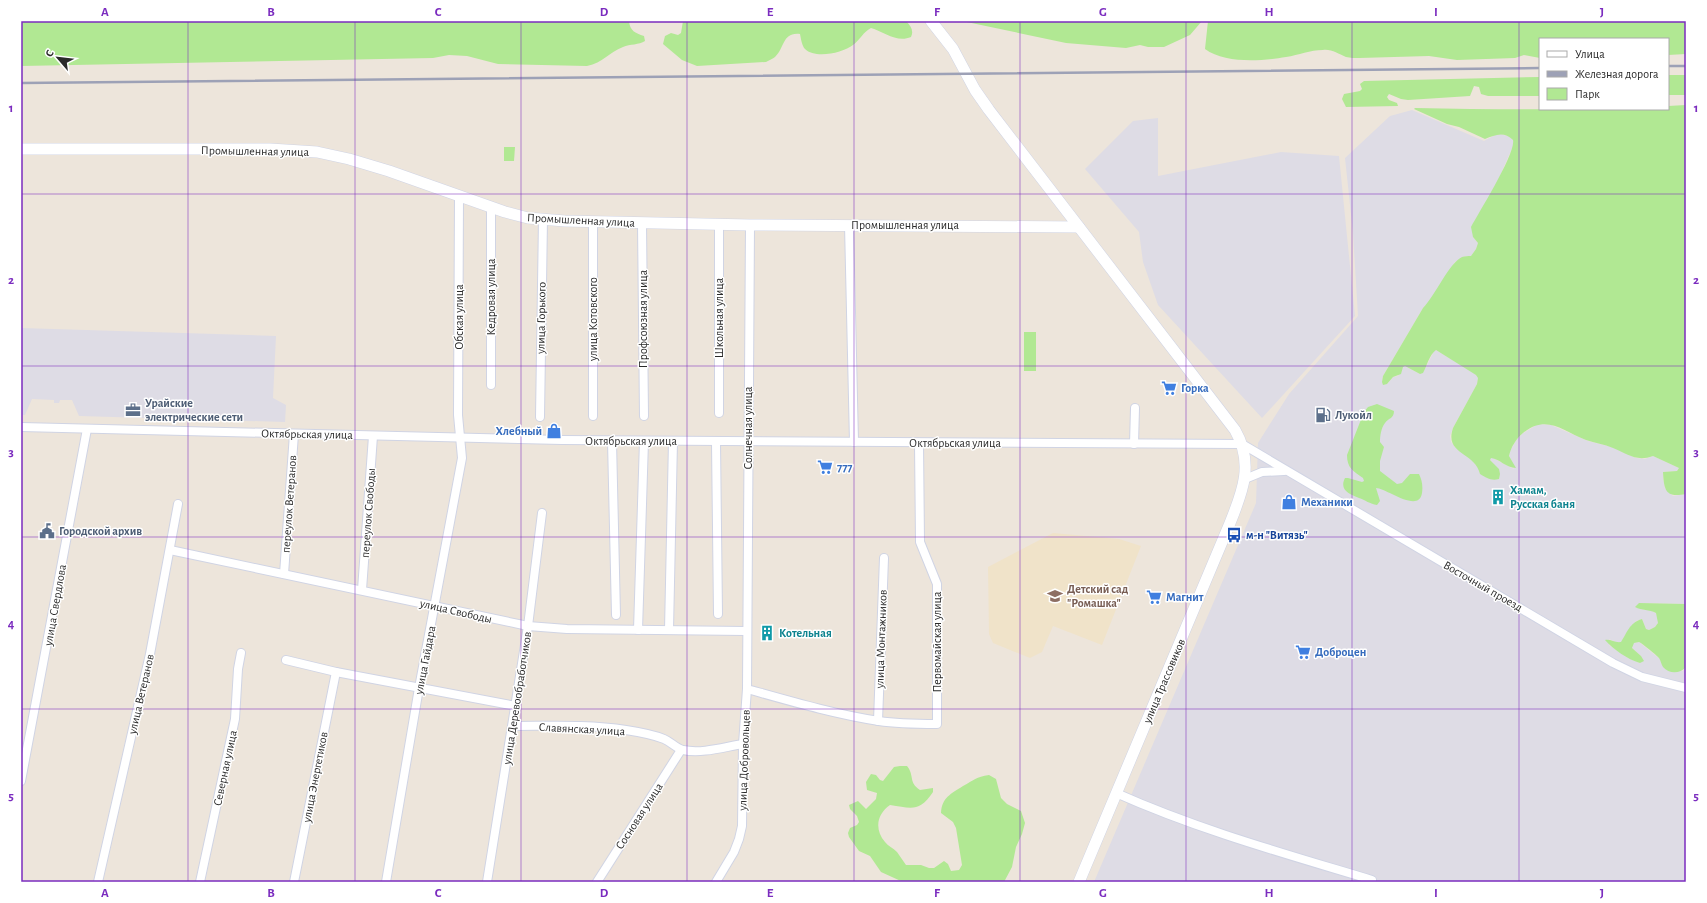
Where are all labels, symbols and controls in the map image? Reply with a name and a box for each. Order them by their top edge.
text: A [101,6,109,19]
text: B [267,6,275,19]
text: C [435,6,442,19]
text: D [600,6,609,19]
text: E [767,6,774,19]
text: F [934,6,941,19]
text: G [1099,6,1107,19]
text: H [1264,6,1274,19]
text: I [1434,6,1438,19]
text: J [1600,6,1604,19]
north arrow [38,38,78,78]
legend [1539,38,1669,110]
text: С [43,48,56,59]
text: Улица [1575,48,1605,60]
text: Железная дорога [1575,68,1659,80]
text: Парк [1575,88,1600,100]
text: 1 [9,102,13,115]
text: 1 [1694,102,1698,115]
street label: Промышленная улица [201,144,310,159]
street label: Промышленная улица [527,211,636,230]
street label: Промышленная улица [851,219,960,232]
street label: Кедровая улица [485,258,498,336]
street label: Профсоюзная улица [637,269,650,368]
text: 2 [8,274,14,287]
text: 2 [1693,274,1699,287]
street label: улица Котовского [587,277,600,362]
street label: Школьная улица [713,277,726,358]
street label: улица Горького [534,282,549,355]
street label: Обская улица [453,284,466,350]
supermarket icon: Горка [1160,379,1178,397]
place label: Горка [1181,382,1209,394]
street label: Солнечная улица [742,386,755,469]
place label: Урайские электрические сети [145,397,243,423]
office icon: Урайские электрические сети [124,401,142,419]
fuel station icon: Лукойл [1314,406,1332,424]
place label: Лукойл [1335,409,1372,422]
shop icon: Хлебный [545,422,563,440]
place label: Хлебный [496,425,542,437]
street label: Октябрьская улица [261,427,354,442]
street label: Октябрьская улица [585,435,677,448]
street label: Октябрьская улица [909,437,1001,450]
text: 3 [8,446,14,459]
text: 3 [1693,446,1699,459]
street label: переулок Ветеранов [280,454,299,553]
supermarket icon: 777 [816,458,834,476]
place label: 777 [837,461,853,473]
street label: переулок Свободы [359,468,378,558]
place label: Хамам, Русская баня [1510,484,1575,511]
building icon: Хамам, Русская баня [1489,488,1507,506]
shop icon: Механики [1280,493,1298,511]
place label: Механики [1301,496,1353,508]
public building icon: Городской архив [38,522,56,540]
place label: Городской архив [59,525,142,537]
bus stop icon: м-н "Витязь" [1225,526,1243,544]
place label: м-н "Витязь" [1246,529,1308,541]
street label: Восточный проезд [1441,559,1525,613]
street label: улица Свердлова [42,563,69,648]
place label: Детский сад "Ромашка" [1067,583,1129,609]
school or university icon: Детский сад "Ромашка" [1046,587,1064,605]
supermarket icon: Магнит [1145,588,1163,606]
street label: улица Монтажников [873,589,890,690]
street label: Первомайская улица [931,591,944,693]
place label: Магнит [1166,591,1204,603]
street label: улица Свободы [418,597,493,626]
text: 4 [8,618,15,631]
text: 4 [1693,618,1700,631]
street label: улица Гайдара [412,624,439,696]
building icon: Котельная [758,624,776,642]
place label: Котельная [779,627,832,639]
street label: улица Деревообработчиков [500,630,534,766]
street label: улица Трассовиков [1140,637,1188,726]
supermarket icon: Доброцен [1294,643,1312,661]
place label: Доброцен [1315,646,1366,658]
street label: улица Ветеранов [126,653,157,736]
street label: улица Добровольцев [736,709,753,812]
street label: Славянская улица [538,721,626,738]
street label: Северная улица [211,729,240,807]
street label: улица Энергетиков [300,730,331,824]
street label: Сосновая улица [613,780,666,852]
text: 5 [8,790,14,803]
text: 5 [1693,790,1699,803]
text: A [101,887,109,900]
text: B [267,887,275,900]
text: C [435,887,442,900]
text: D [600,887,609,900]
text: E [767,887,774,900]
text: F [934,887,941,900]
text: G [1099,887,1107,900]
text: H [1264,887,1274,900]
text: I [1434,887,1438,900]
text: J [1600,887,1604,900]

